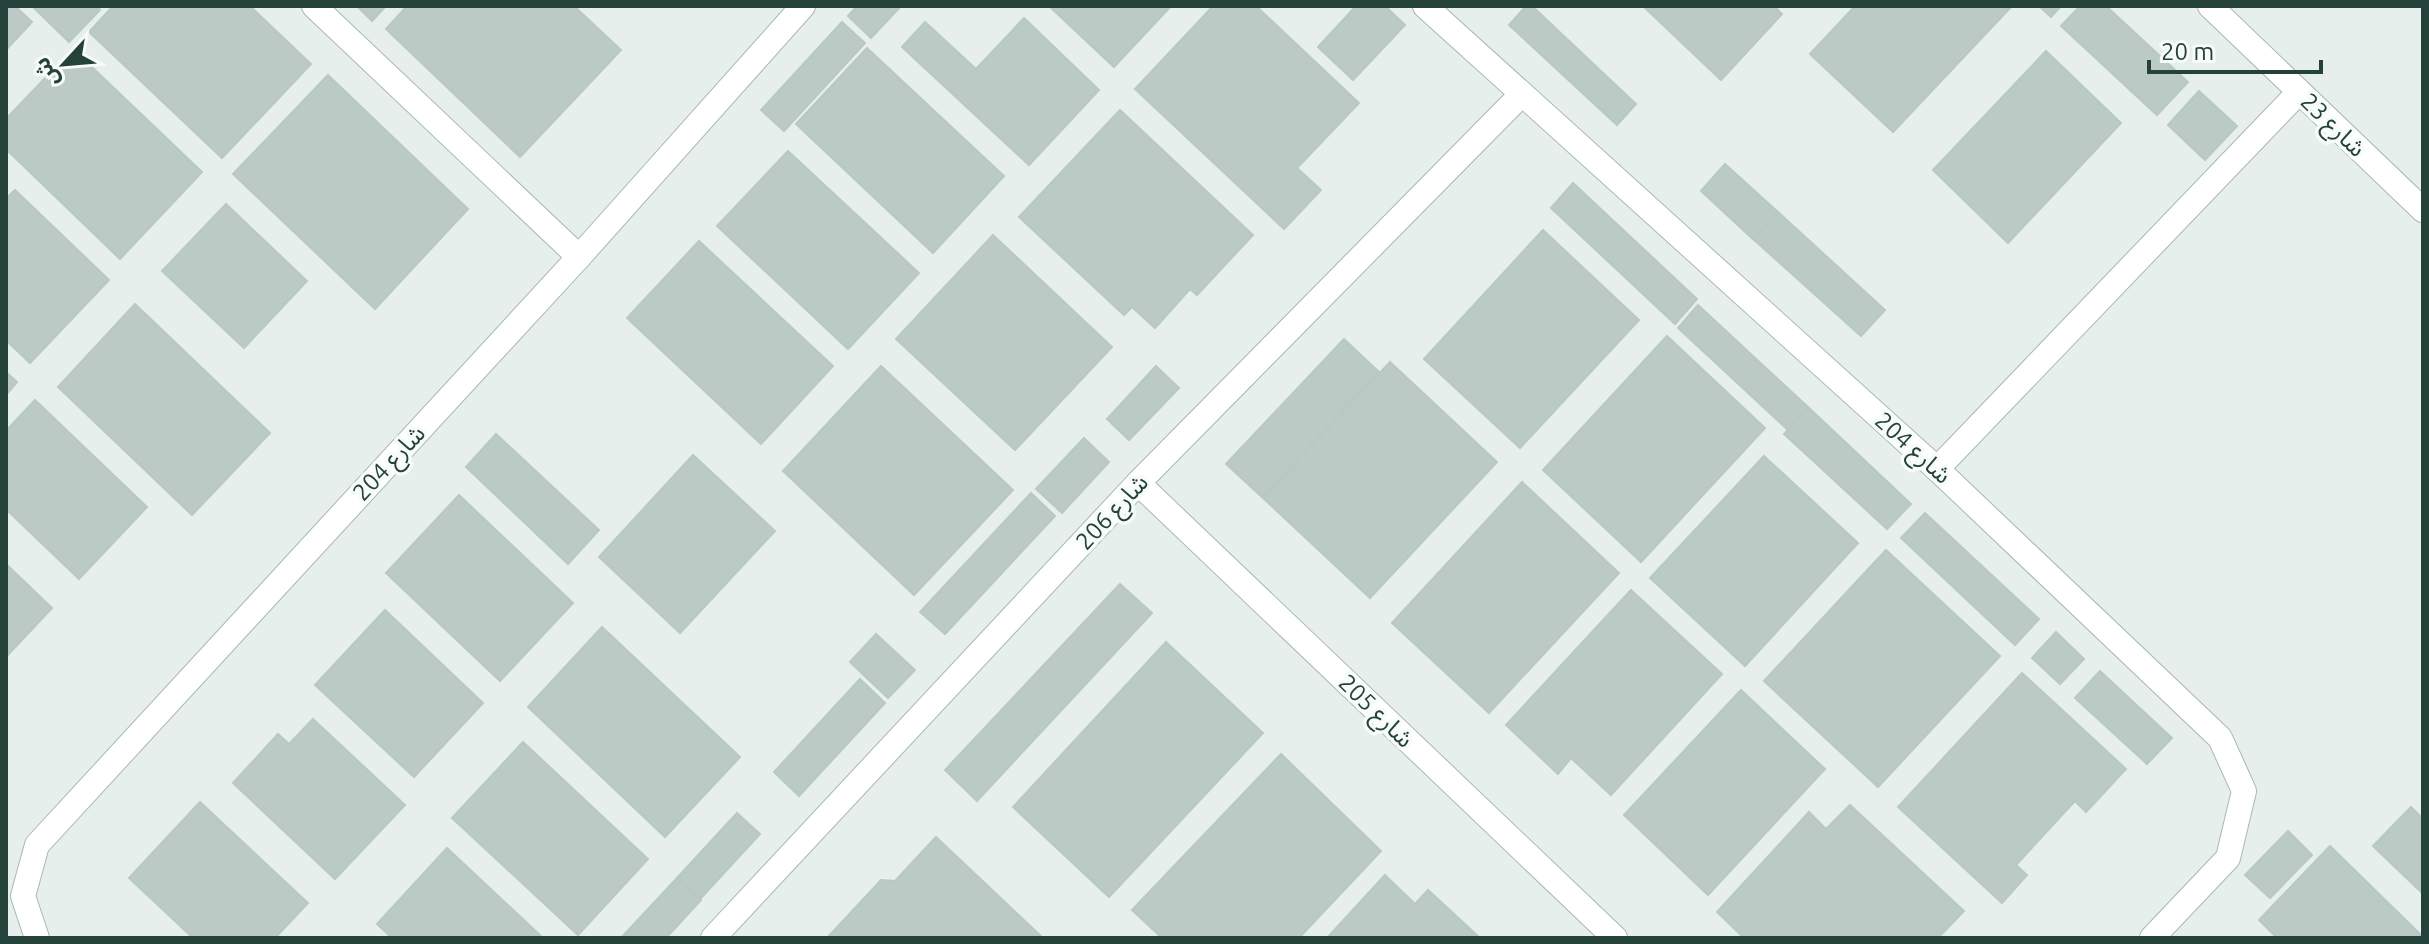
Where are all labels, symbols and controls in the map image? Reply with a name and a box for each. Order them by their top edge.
north arrow [24,24,104,104]
scale bar [2149,24,2321,74]
text: 20 m [2161,38,2214,65]
text: ش [28,54,64,92]
street label: شارع 23 [2293,87,2371,165]
street label: شارع 204 [1867,407,1957,492]
street label: شارع 204 [347,419,433,509]
street label: شارع 206 [1070,468,1156,558]
street label: شارع 205 [1331,669,1419,755]

